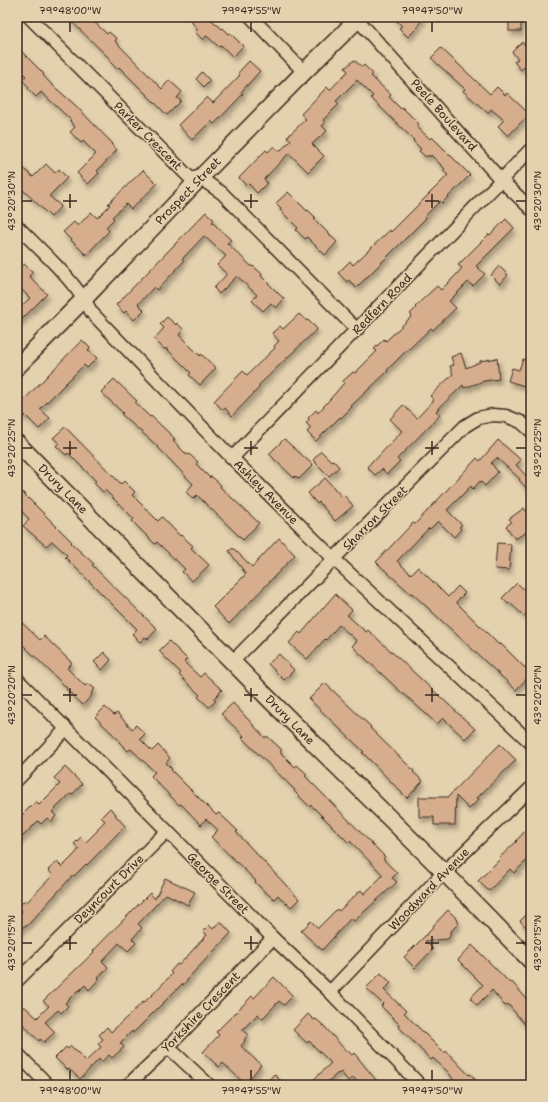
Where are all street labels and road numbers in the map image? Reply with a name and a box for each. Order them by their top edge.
street label: Peele Boulevard [407,75,481,155]
street label: Parker Crescent [110,98,186,174]
street label: Prospect Street [152,154,224,228]
street label: Redfern Road [349,270,416,338]
street label: Ashley Avenue [230,456,302,528]
street label: Drury Lane [35,461,92,518]
street label: Sharron Street [339,482,411,554]
street label: Drury Lane [262,692,319,749]
street label: Woodward Avenue [385,844,473,934]
street label: George Street [184,849,252,917]
street label: Deyncourt Drive [71,850,148,927]
street label: Yorkshire Crescent [158,968,244,1056]

